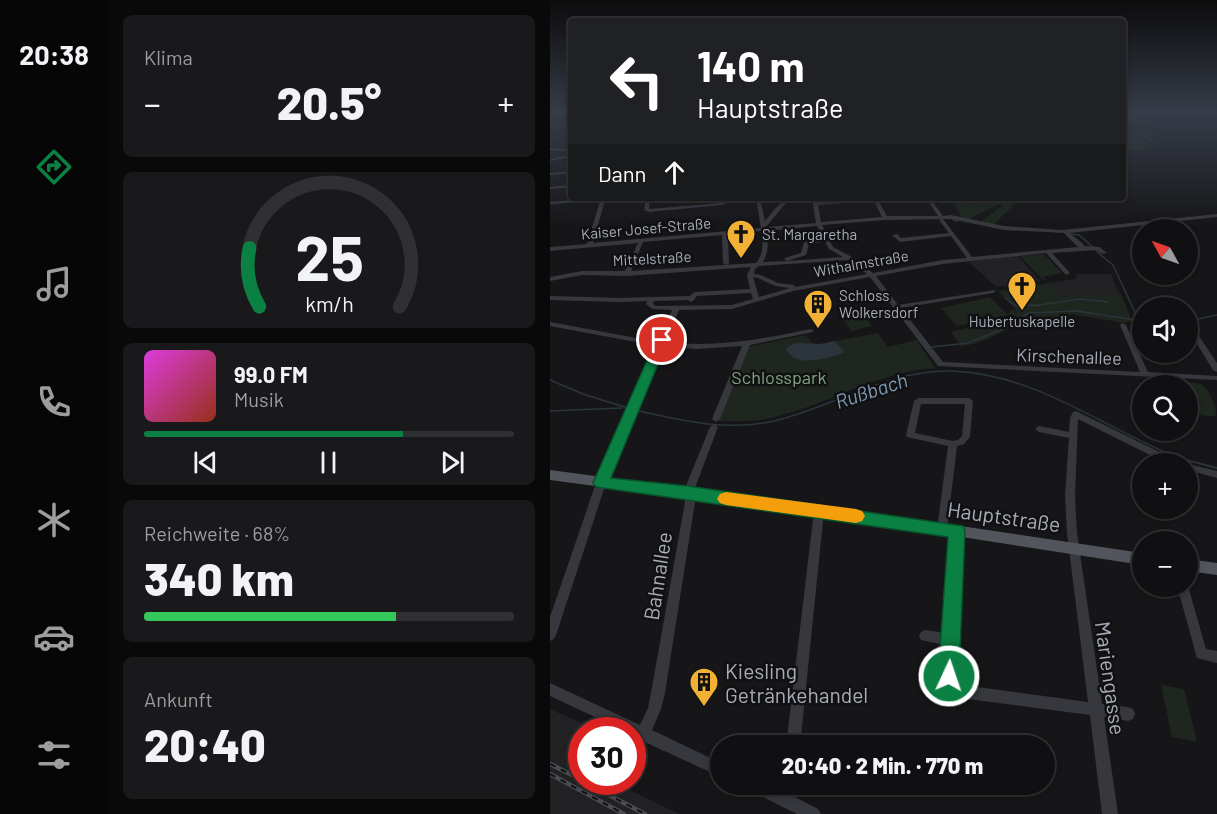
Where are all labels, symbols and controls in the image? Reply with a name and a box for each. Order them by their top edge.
text: 20:38 [19,38,89,70]
text: 140 m [697,40,805,90]
icon: left [598,42,676,120]
text: Klima [144,45,193,69]
text: 20.5° [277,75,381,129]
text: − [144,83,161,123]
text: + [498,83,514,123]
text: Hauptstraße [697,91,843,123]
icon: directions [33,146,75,188]
icon: ahead [658,156,691,189]
text: Dann [598,160,646,186]
street label: Kaiser Josef-Straße [580,213,712,243]
church icon: St. Margaretha [725,218,757,260]
text: 25 [295,219,363,293]
north arrow [1132,219,1198,285]
map controls [1132,219,1198,597]
place label: St. Margaretha [762,225,857,243]
street label: Withalmstraße [812,246,910,280]
street label: Mittelstraße [612,247,692,269]
icon: music [33,263,75,305]
church icon: Hubertuskapelle [1006,270,1038,312]
place label: Schloss Wolkersdorf [839,286,918,321]
building icon: Schloss Wolkersdorf [802,288,834,330]
text: km/h [305,291,353,316]
button: sound [1132,297,1198,363]
place label: Hubertuskapelle [969,312,1075,330]
pin [636,314,687,365]
icon: arrive [645,323,678,356]
street label: Kirschenallee [1016,343,1122,369]
text: 99.0 FM [234,361,308,387]
park label: Schlosspark [731,366,827,388]
water label: Rußbach [832,367,910,413]
button: search [1132,375,1198,441]
icon: phone [33,381,75,423]
text: Musik [234,387,284,411]
icon: previous [189,446,222,479]
icon: pause [312,446,345,479]
icon: next [436,446,469,479]
button: + [1132,453,1198,519]
street label: Hauptstraße [946,496,1062,536]
icon: climate [33,499,75,541]
text: Reichweite · 68% [144,521,290,545]
street label: Bahnallee [638,530,676,622]
button: − [1132,531,1198,597]
text: 340 km [144,551,294,605]
icon: car [33,616,75,658]
street label: Mariengasse [1091,620,1131,736]
position arrow [917,644,981,708]
place label: Kiesling Getränkehandel [725,658,868,707]
building icon: Kiesling Getränkehandel [688,666,720,708]
text: Ankunft [144,687,213,711]
text: 20:40 [144,717,266,771]
speed limit sign: 30 [568,717,646,795]
icon: filters [33,734,75,776]
text: 20:40 · 2 Min. · 770 m [782,752,983,778]

